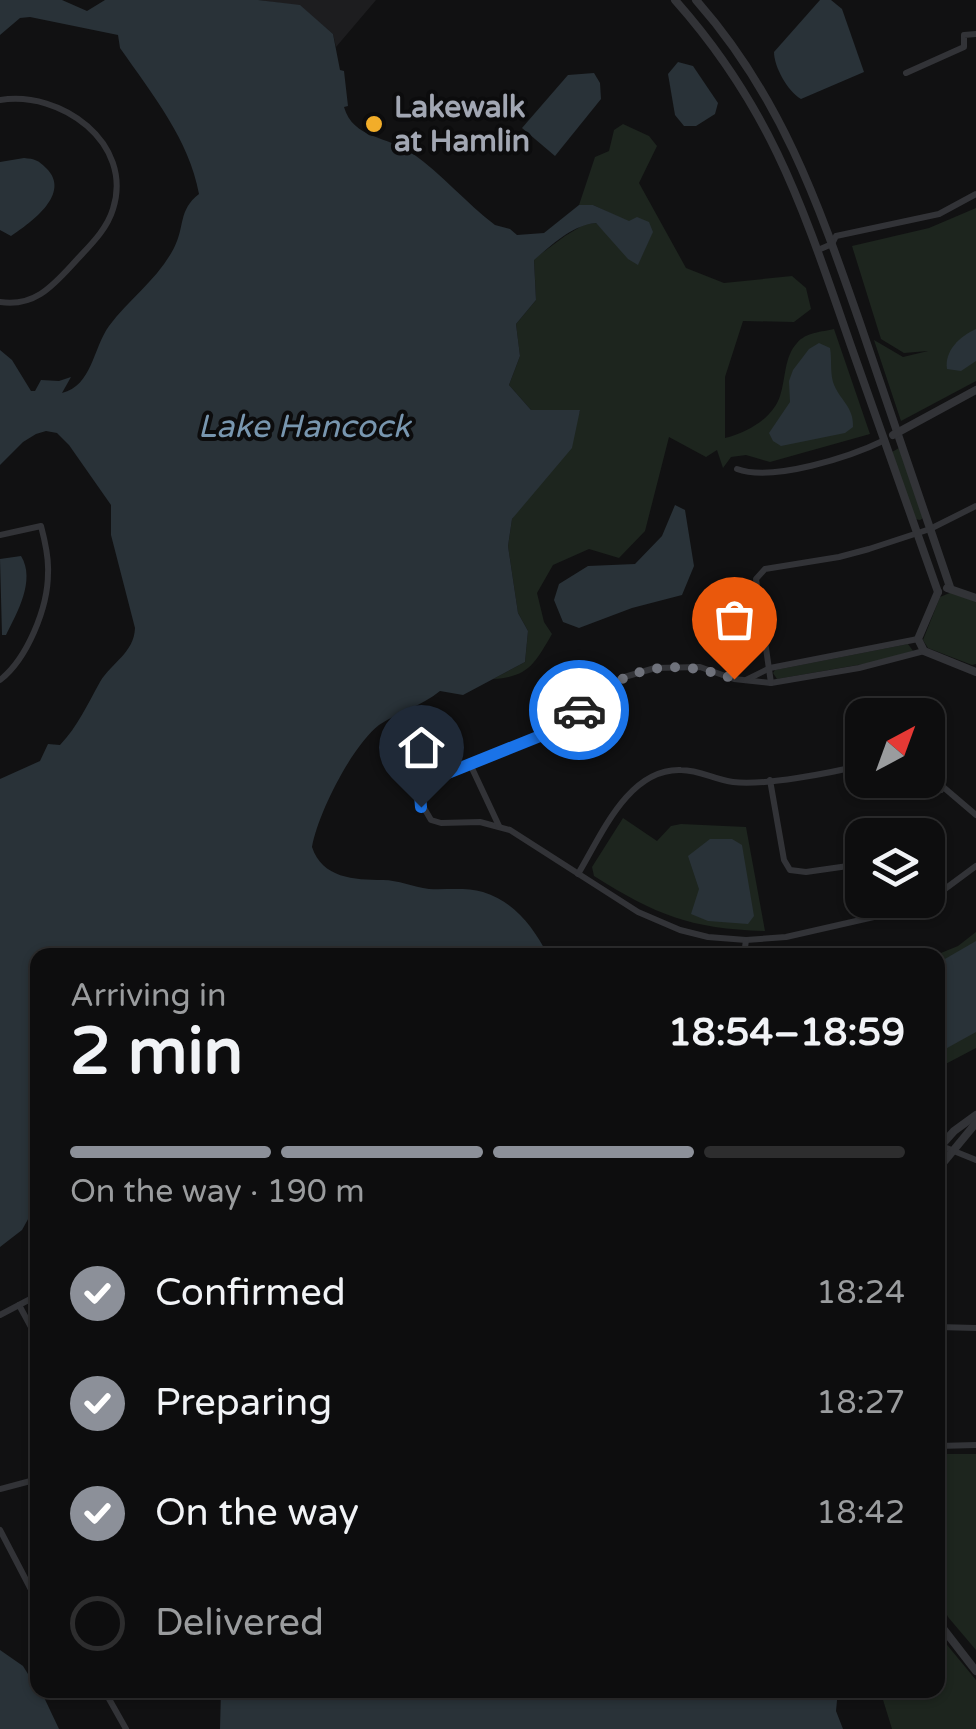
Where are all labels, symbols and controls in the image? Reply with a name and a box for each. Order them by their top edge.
place label: Lakewalk at Hamlin [394,89,530,160]
marker: Lakewalk at Hamlin [363,113,385,135]
water label: Lake Hancock [198,408,413,446]
pin [692,577,777,680]
icon: bag [707,592,762,647]
courier [529,660,629,760]
icon: car [552,683,607,738]
north arrow [845,698,945,798]
map controls [845,698,945,918]
pin [379,705,464,808]
icon: home [394,720,449,775]
button: layers [845,818,945,918]
text: Arriving in [70,977,227,1015]
text: 18:54–18:59 [668,1010,905,1056]
text: 2 min [70,1013,243,1092]
text: On the way · 190 m [70,1173,365,1211]
icon: check [70,1266,125,1321]
text: Confirmed [155,1270,346,1316]
text: 18:24 [816,1274,905,1312]
icon: check [70,1376,125,1431]
text: Preparing [155,1380,332,1426]
text: 18:27 [816,1384,905,1422]
icon: check [70,1486,125,1541]
text: On the way [155,1490,359,1536]
text: 18:42 [816,1494,905,1532]
text: Delivered [155,1600,324,1646]

